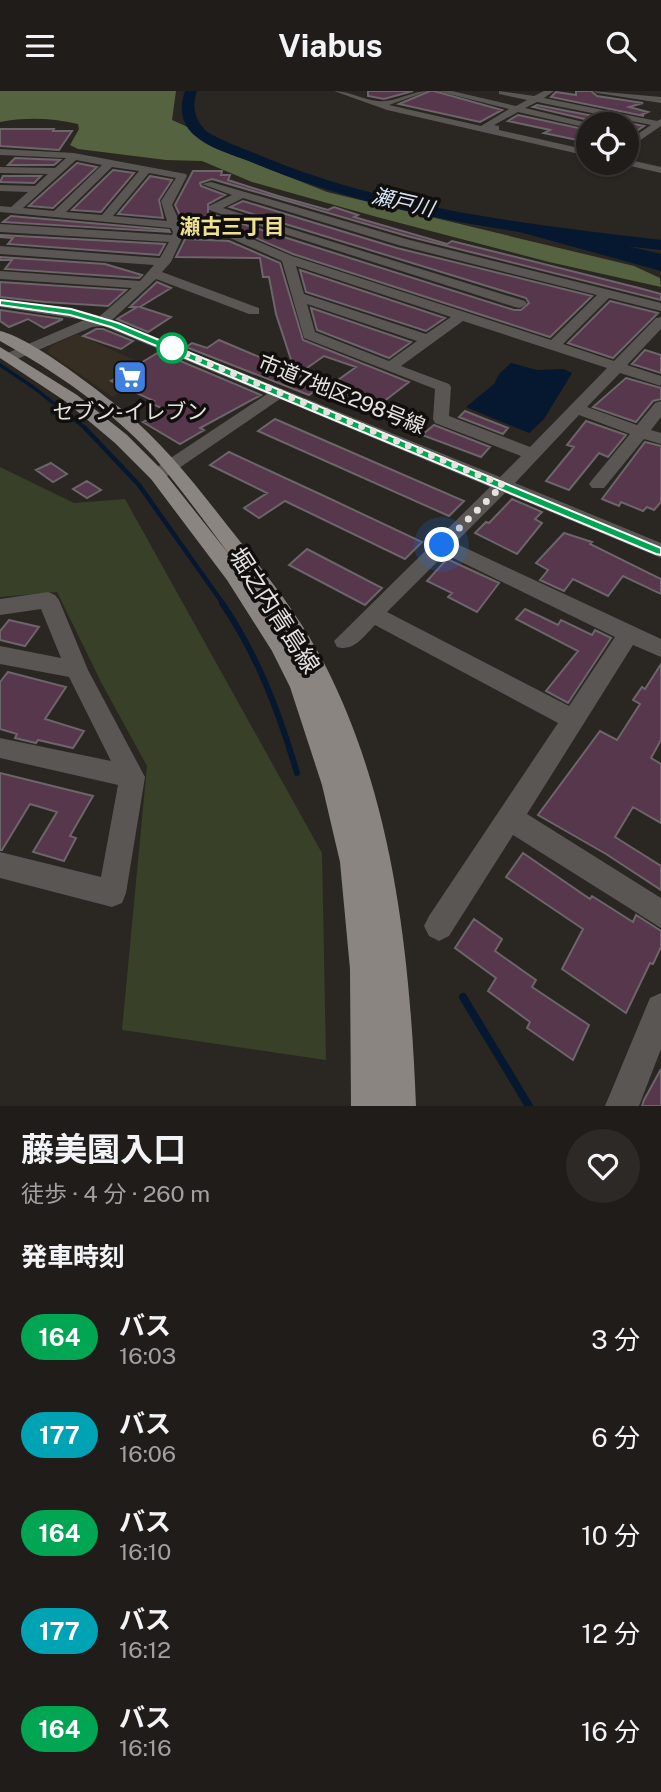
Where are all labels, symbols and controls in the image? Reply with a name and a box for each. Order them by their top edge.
icon: menu [21,27,59,65]
text: Viabus [278,27,383,64]
icon: search [602,27,640,65]
map controls [576,112,639,175]
button: locate [576,112,639,175]
water label: 瀬戸川 [369,183,438,222]
district label: 瀬古三丁目 [180,214,285,239]
unlabelled marker [157,333,187,363]
street label: 市道7地区298号線 [255,349,429,439]
supermarket icon: セブン-イレブン [111,358,149,396]
place label: セブン-イレブン [53,399,207,424]
your location [424,527,459,562]
street label: 堀之内青島線 [224,542,326,678]
button: heart [566,1129,640,1203]
text: 藤美園入口 [21,1130,186,1168]
text: 徒歩 · 4 分 · 260 m [21,1180,210,1207]
text: 発車時刻 [21,1241,125,1272]
text: バス [119,1310,171,1341]
text: 164 [39,1323,80,1351]
text: 3 分 [591,1324,640,1355]
text: 16:03 [119,1342,176,1369]
text: バス [119,1408,171,1439]
text: 177 [39,1421,80,1449]
text: 6 分 [591,1422,640,1453]
text: 16:06 [119,1440,176,1467]
text: バス [119,1506,171,1537]
text: 164 [39,1519,80,1547]
text: 10 分 [581,1520,640,1551]
text: 16:10 [119,1538,171,1565]
text: バス [119,1604,171,1635]
text: 177 [39,1617,80,1645]
text: 12 分 [582,1618,640,1649]
text: 16:12 [119,1636,171,1663]
text: バス [119,1702,171,1733]
text: 164 [39,1715,80,1743]
text: 16 分 [581,1716,640,1747]
text: 16:16 [119,1734,172,1761]

